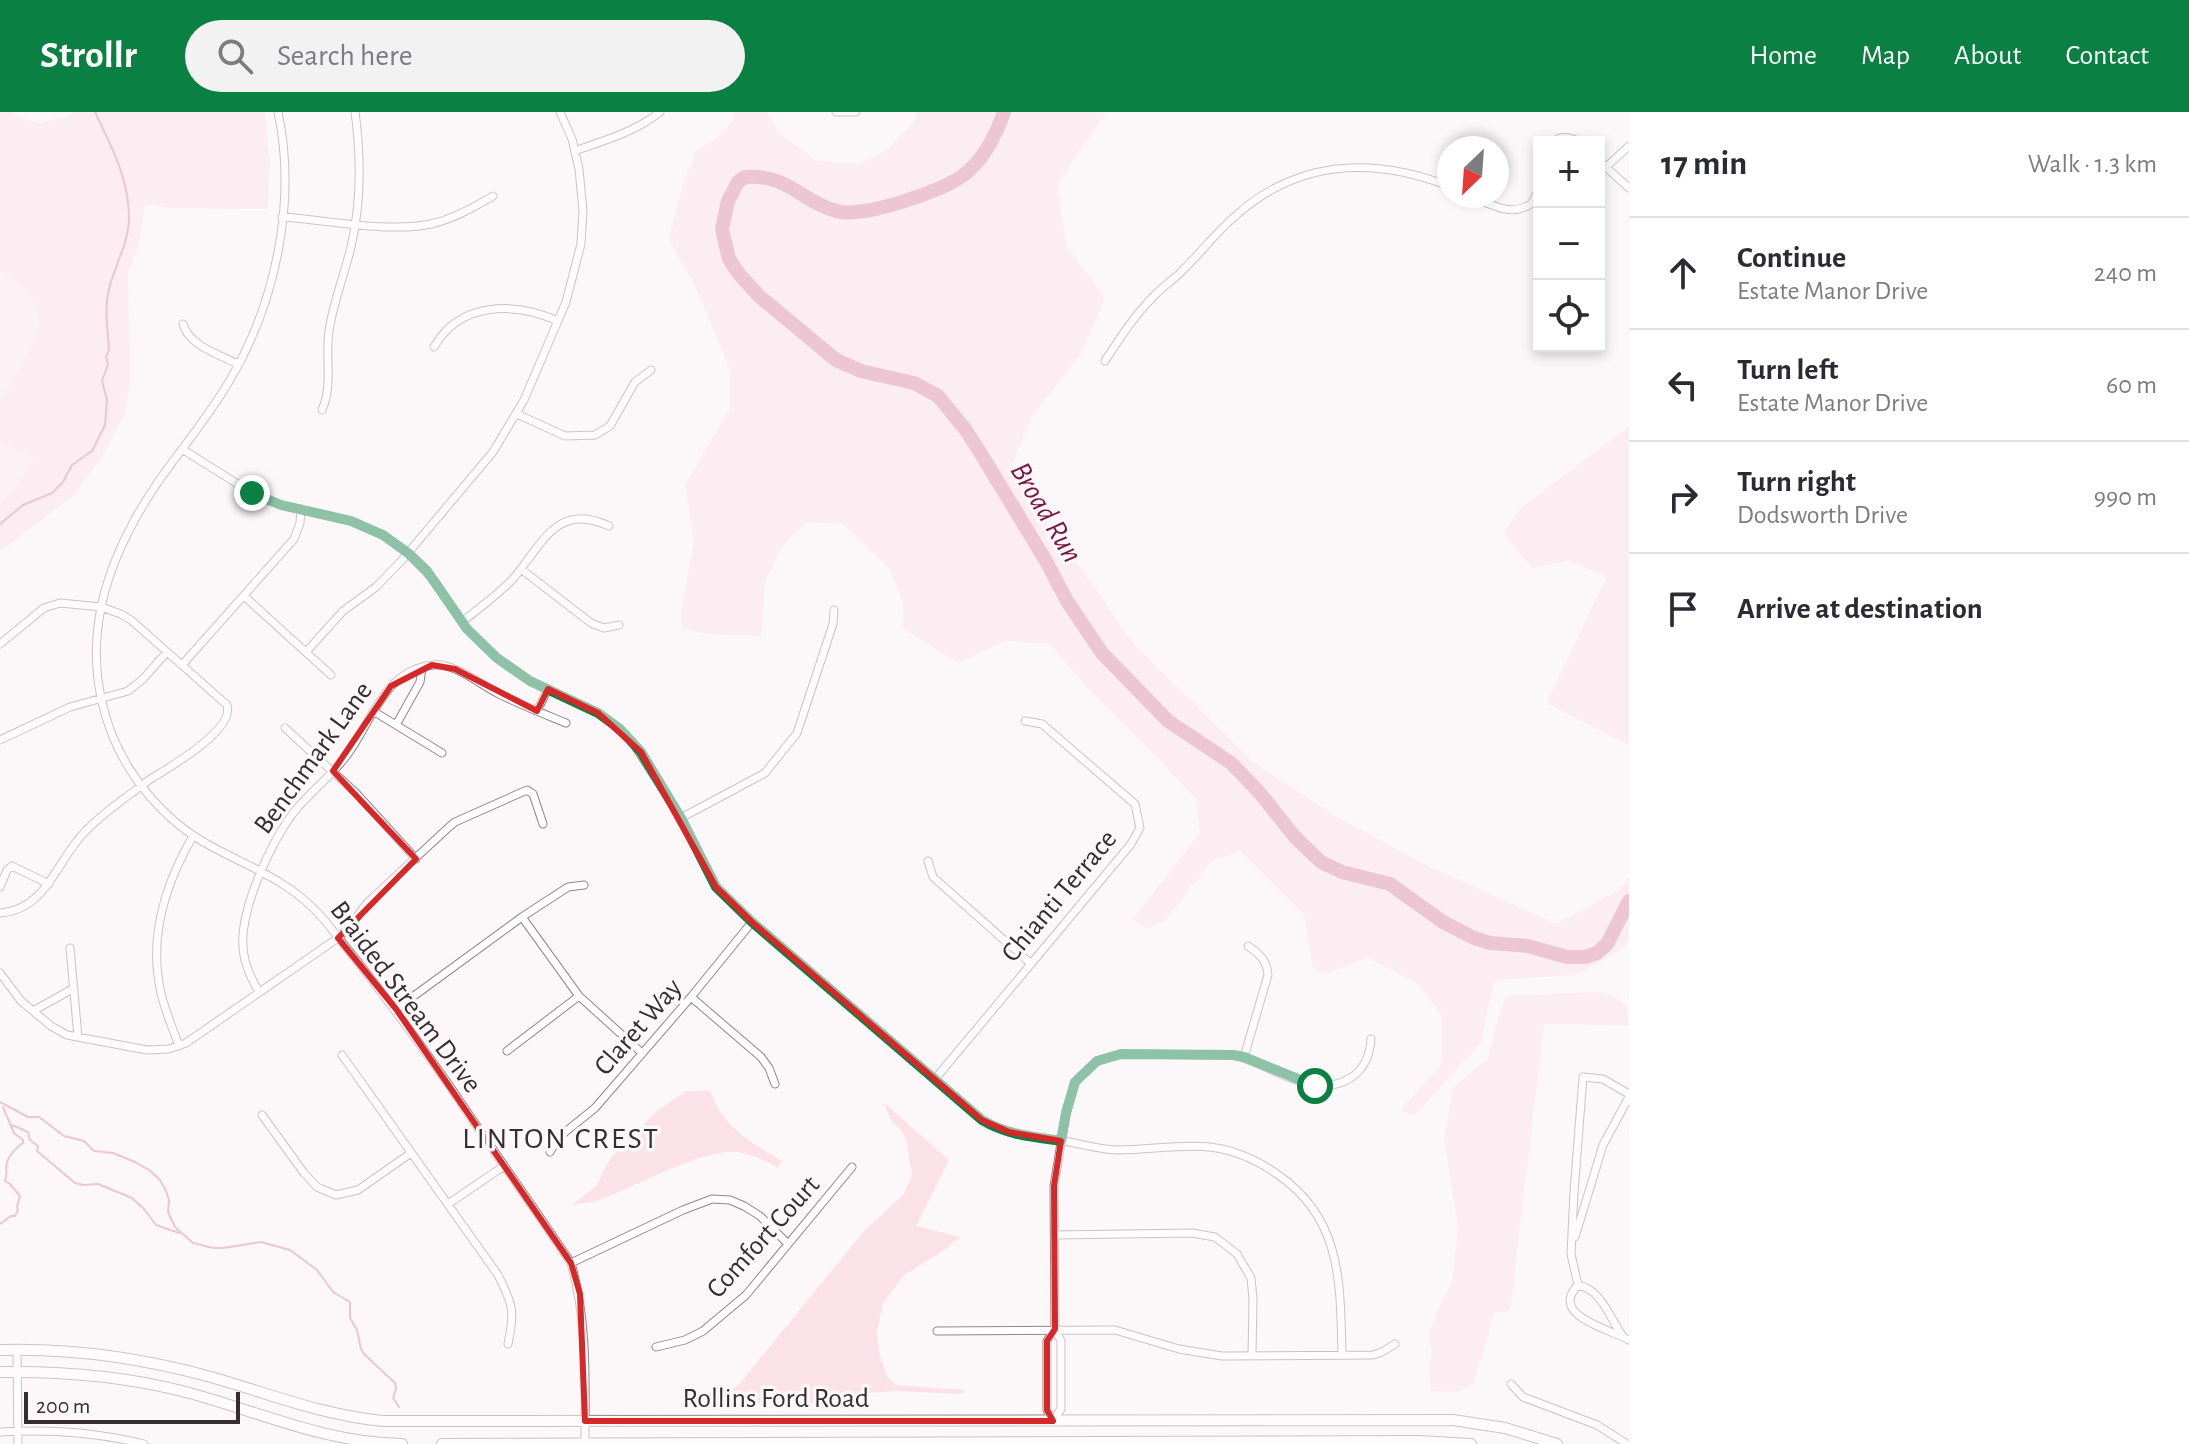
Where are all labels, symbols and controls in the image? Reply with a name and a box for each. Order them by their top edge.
search box [185,20,745,92]
icon: search [213,34,257,78]
text: Strollr [40,37,137,75]
text: Search here [277,41,413,71]
text: Home [1750,42,1817,70]
text: Map [1861,42,1910,70]
text: About [1954,42,2022,70]
text: Contact [2066,42,2149,70]
north arrow [1437,136,1509,208]
map controls [1533,136,1605,352]
button: + [1533,136,1605,208]
text: 17 min [1661,147,1747,181]
text: Walk · 1.3 km [2028,151,2157,177]
button: − [1533,208,1605,280]
text: Continue [1737,243,1846,273]
icon: ahead [1661,251,1705,295]
text: 240 m [2094,260,2157,286]
text: Estate Manor Drive [1737,278,1928,304]
button: locate [1533,280,1605,352]
text: Turn left [1737,355,1838,385]
icon: left [1661,363,1705,407]
text: 60 m [2106,372,2157,398]
text: Estate Manor Drive [1737,390,1928,416]
water label: Broad Run [1005,457,1088,568]
text: Turn right [1737,467,1856,497]
route end [234,475,270,511]
icon: right [1661,475,1705,519]
text: 990 m [2094,484,2157,510]
text: Dodsworth Drive [1737,502,1908,528]
icon: arrive [1661,587,1705,631]
text: Arrive at destination [1737,594,1983,624]
street label: Benchmark Lane [249,677,378,839]
street label: Chianti Terrace [997,825,1122,968]
street label: Braided Stream Drive [324,896,486,1098]
street label: Claret Way [589,974,688,1081]
route start [1297,1068,1333,1104]
district label: LINTON CREST [462,1124,660,1154]
street label: Comfort Court [702,1171,825,1304]
street label: Rollins Ford Road [683,1385,869,1413]
scale bar [24,1388,240,1424]
text: 200 m [36,1395,90,1417]

